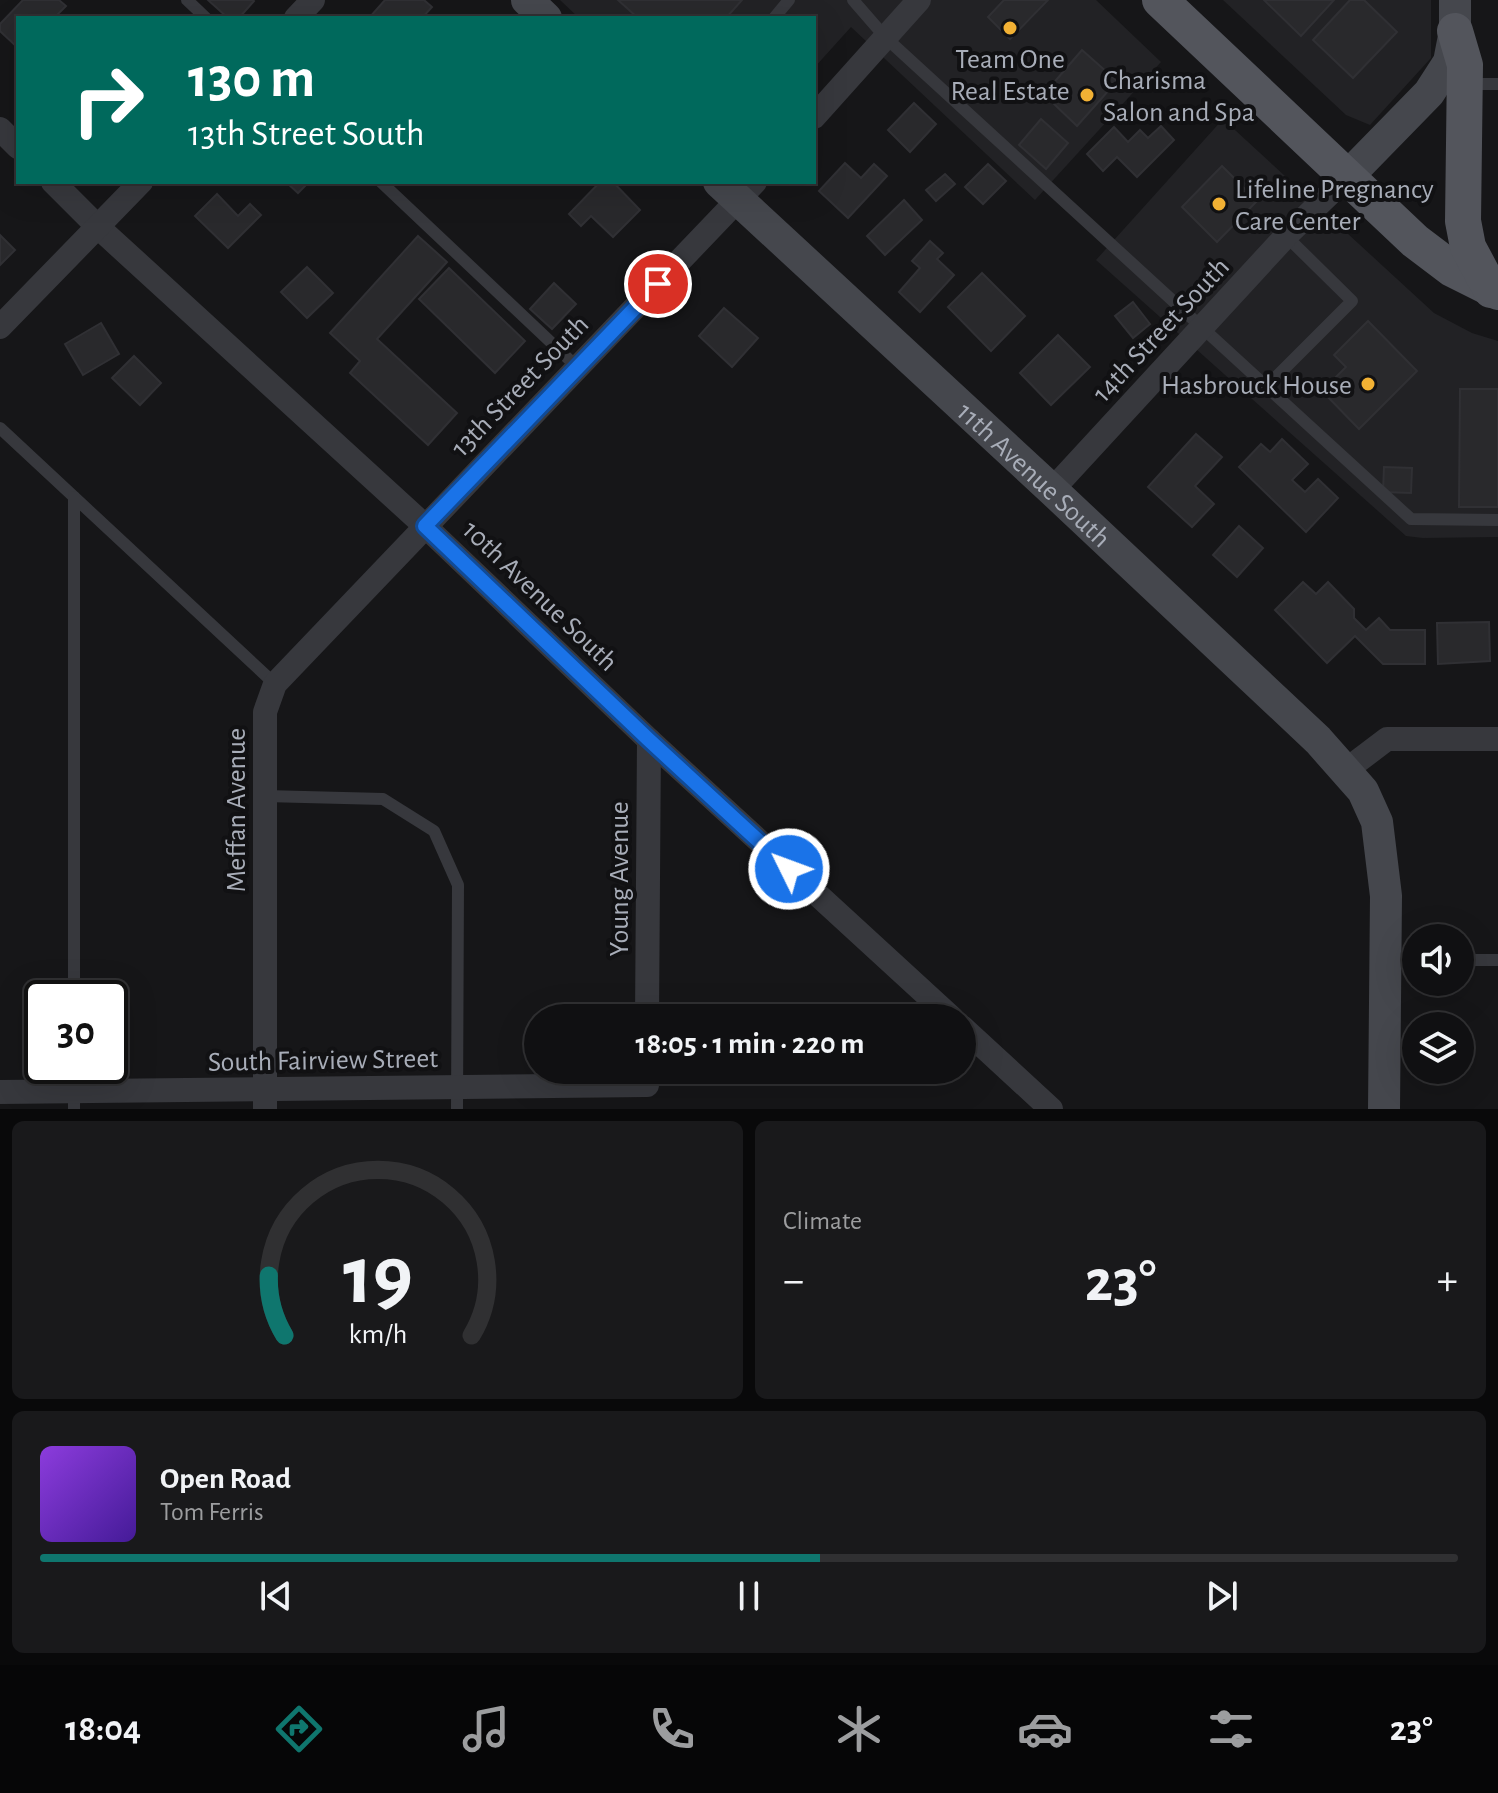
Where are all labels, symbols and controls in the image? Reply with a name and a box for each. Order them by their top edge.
marker: Team One Real Estate [1001,19,1019,37]
place label: Team One Real Estate [950,46,1070,106]
icon: right [56,48,160,152]
text: 130 m [188,51,315,107]
place label: Charisma Salon and Spa [1103,67,1255,127]
marker: Charisma Salon and Spa [1078,86,1096,104]
text: 13th Street South [188,116,425,152]
place label: Lifeline Pregnancy Care Center [1235,176,1434,236]
marker: Lifeline Pregnancy Care Center [1210,195,1228,213]
pin [624,250,692,318]
street label: 14th Street South [1088,253,1235,408]
icon: arrive [636,262,680,306]
street label: 13th Street South [446,310,594,462]
place label: Hasbrouck House [1161,372,1352,400]
marker: Hasbrouck House [1359,375,1377,393]
street label: 11th Avenue South [951,398,1115,553]
street label: 10th Avenue South [457,516,622,677]
street label: Meffan Avenue [223,728,251,892]
street label: Young Avenue [606,801,634,957]
position arrow [747,827,831,911]
map controls [1402,924,1474,1084]
button: sound [1402,924,1474,996]
speed limit sign: 30 [24,980,128,1084]
button: layers [1402,1012,1474,1084]
text: 18:05 · 1 min · 220 m [636,1029,864,1059]
street label: South Fairview Street [208,1045,438,1077]
text: Climate [783,1208,862,1234]
text: 19 [342,1235,413,1319]
text: 23° [1085,1252,1156,1312]
text: − [783,1259,804,1303]
text: + [1437,1259,1458,1303]
text: km/h [348,1320,407,1349]
text: Open Road [160,1464,291,1494]
text: Tom Ferris [160,1499,264,1525]
icon: previous [254,1574,298,1618]
icon: pause [727,1574,771,1618]
icon: next [1200,1574,1244,1618]
icon: directions [271,1701,327,1757]
icon: music [458,1701,514,1757]
icon: phone [644,1701,700,1757]
icon: climate [831,1701,887,1757]
icon: car [1017,1701,1073,1757]
icon: filters [1203,1701,1259,1757]
text: 18:04 [65,1711,141,1747]
text: 23° [1390,1711,1433,1747]

